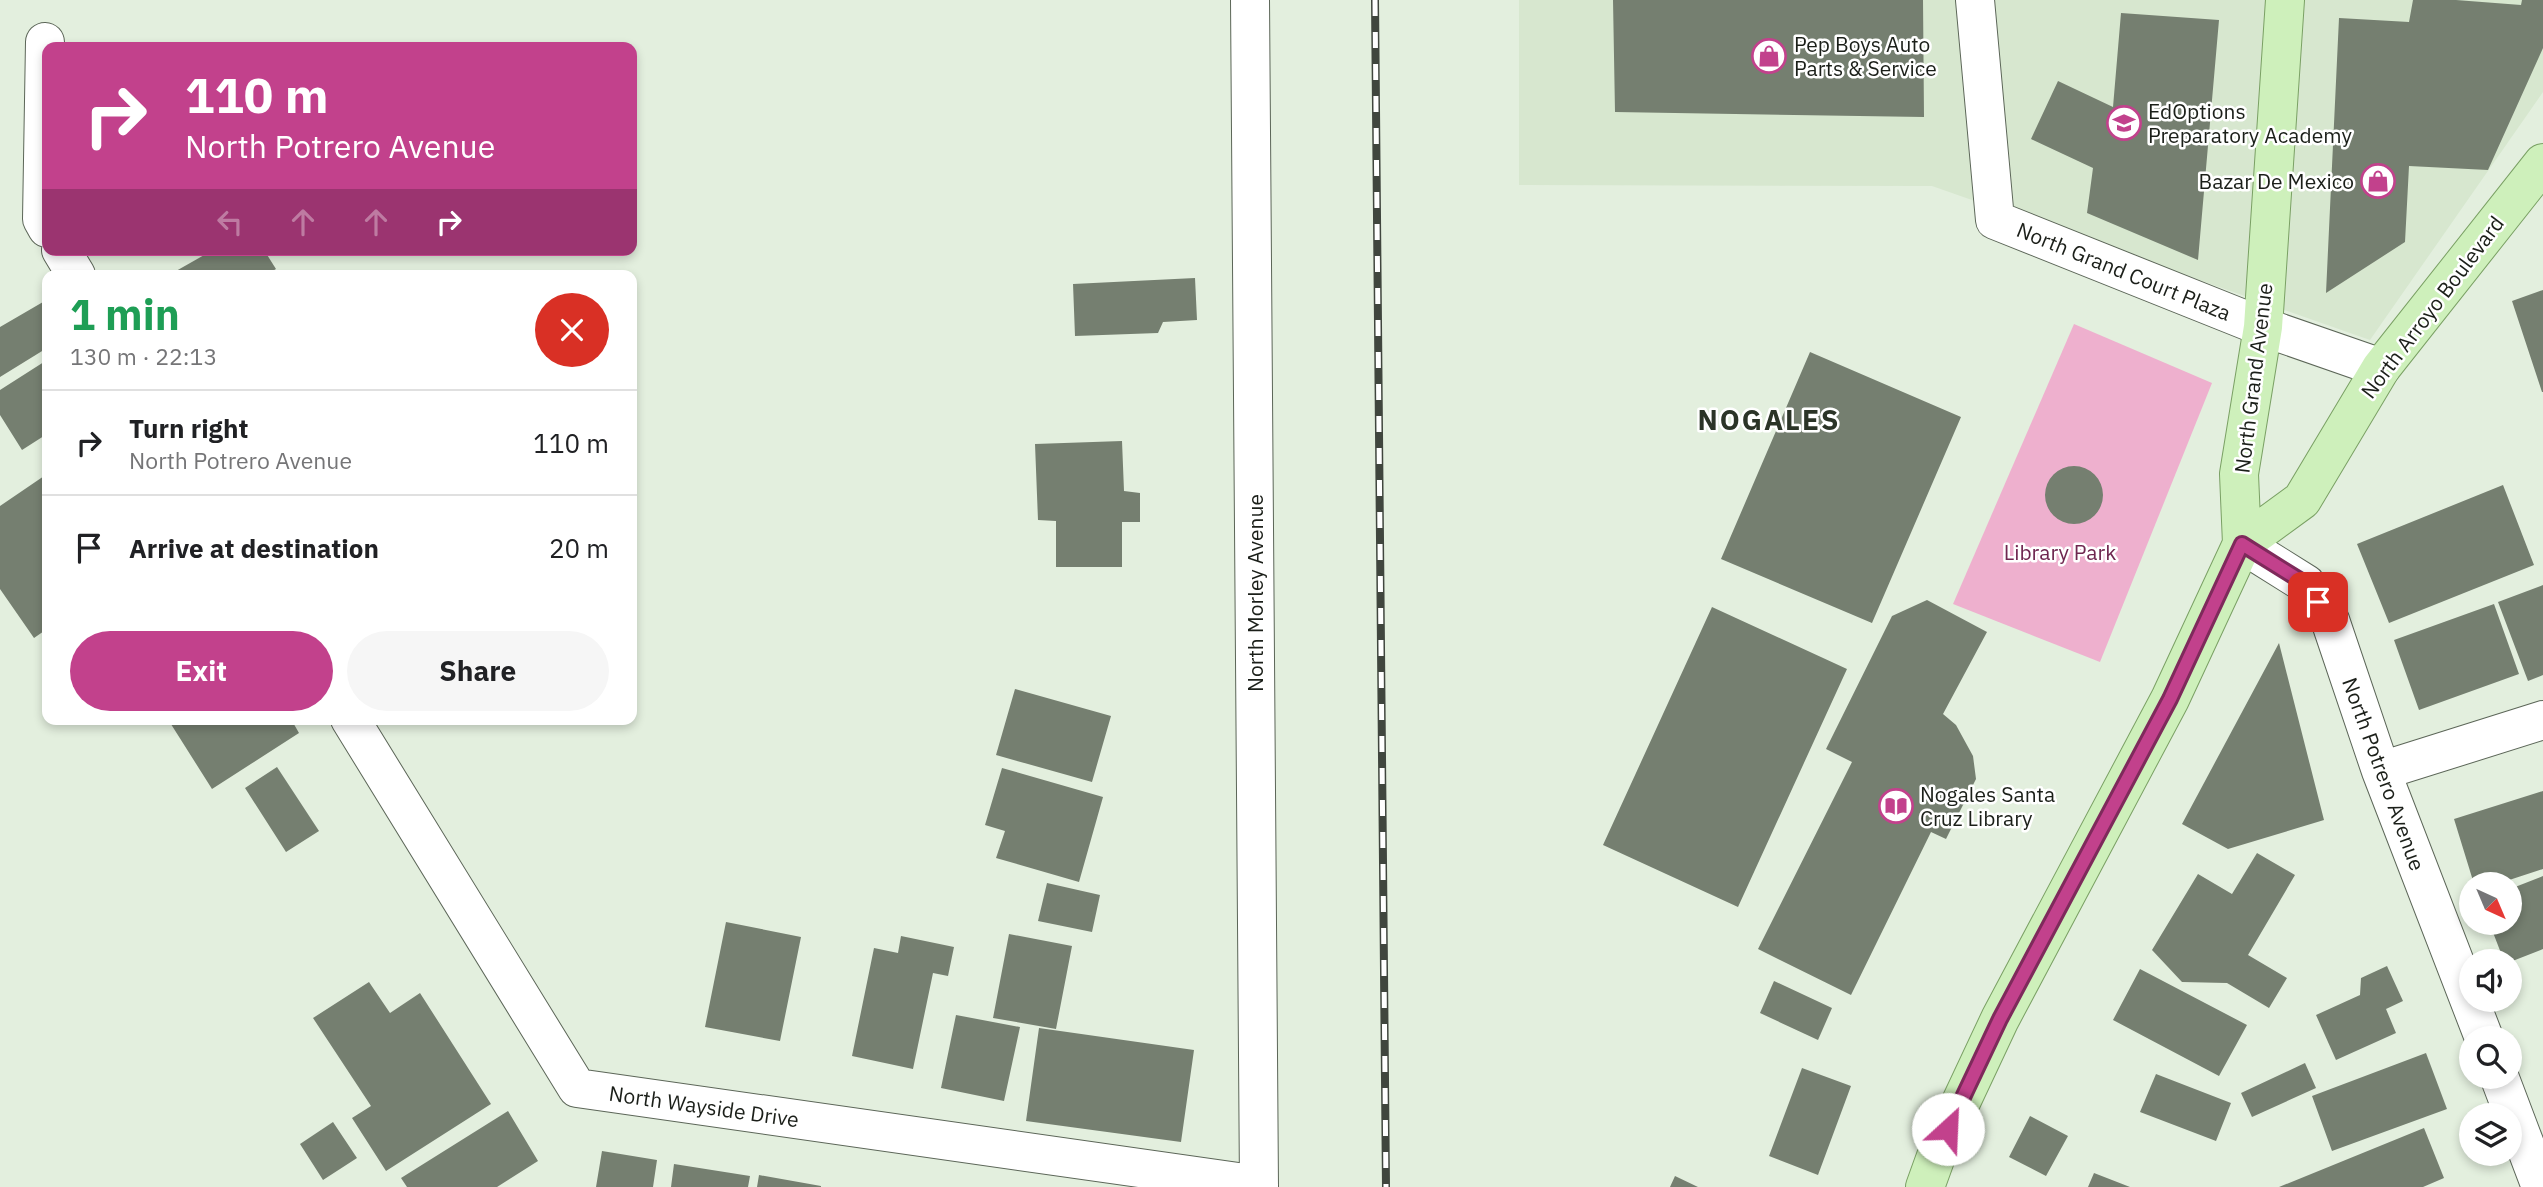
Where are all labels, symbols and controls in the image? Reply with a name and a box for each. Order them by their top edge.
place label: Pep Boys Auto Parts & Service [1794,30,1937,82]
shop icon: Pep Boys Auto Parts & Service [1750,37,1788,75]
text: 110 m [185,63,329,126]
icon: right [70,70,161,161]
place label: EdOptions Preparatory Academy [2148,97,2352,149]
school or university icon: EdOptions Preparatory Academy [2105,104,2143,142]
text: North Potrero Avenue [185,125,495,167]
shop icon: Bazar De Mexico [2359,162,2397,200]
place label: Bazar De Mexico [2198,167,2354,195]
icon: left [211,203,249,241]
icon: ahead [284,203,322,241]
icon: ahead [357,203,395,241]
icon: right [430,203,468,241]
street label: North Arroyo Boulevard [2354,210,2510,404]
street label: North Grand Court Plaza [2013,215,2235,327]
street label: North Grand Avenue [2227,281,2279,475]
text: 1 min [70,287,180,342]
button: close [535,293,609,367]
text: 130 m · 22:13 [70,341,217,371]
district label: NOGALES [1698,401,1840,438]
text: Turn right [129,411,248,445]
icon: right [70,424,108,462]
text: 110 m [533,426,609,460]
text: North Potrero Avenue [129,445,352,475]
street label: North Morley Avenue [1241,494,1269,692]
icon: arrive [70,529,108,567]
text: Arrive at destination [129,531,379,565]
text: 20 m [549,531,609,565]
park label: Library Park [2004,538,2116,566]
pin [2288,572,2348,632]
icon: arrive [2299,583,2337,621]
button: Exit [70,631,333,711]
button: Share [347,631,609,711]
street label: North Potrero Avenue [2336,674,2432,874]
place label: Nogales Santa Cruz Library [1920,780,2055,832]
library icon: Nogales Santa Cruz Library [1877,787,1915,825]
north arrow [2459,872,2522,934]
map controls [2459,872,2522,1166]
button: sound [2459,949,2522,1012]
button: search [2459,1026,2522,1089]
street label: North Wayside Drive [607,1079,801,1133]
position arrow [1911,1092,1985,1166]
button: layers [2459,1103,2522,1166]

